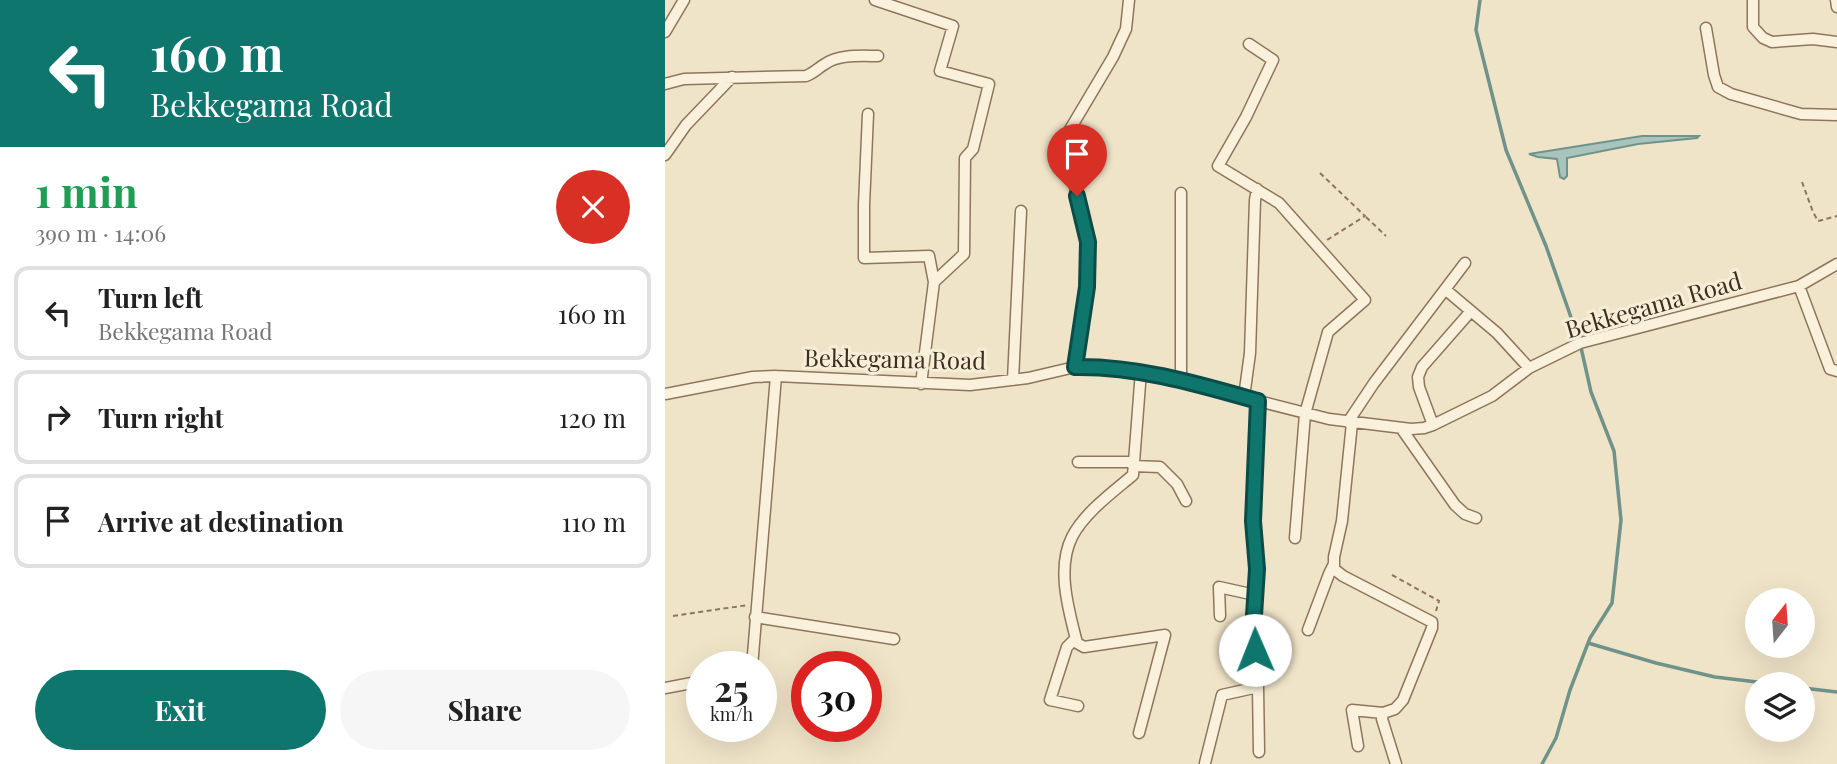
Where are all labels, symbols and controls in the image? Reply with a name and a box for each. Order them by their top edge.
text: 160 m [150,19,284,84]
icon: left [35,28,126,119]
text: Bekkegama Road [150,82,393,125]
pin [1047,124,1107,196]
icon: arrive [1058,135,1096,173]
text: 1 min [35,163,138,219]
button: close [556,170,630,244]
text: 390 m · 14:06 [35,217,166,248]
street label: Bekkegama Road [1561,263,1745,344]
text: Turn left [98,280,203,315]
icon: left [39,294,77,332]
text: 160 m [558,296,626,331]
text: Bekkegama Road [98,315,273,346]
street label: Bekkegama Road [804,340,986,376]
icon: right [39,398,77,436]
text: Turn right [98,400,224,435]
text: 120 m [559,400,626,435]
icon: arrive [39,502,77,540]
text: Arrive at destination [98,504,344,539]
text: 110 m [562,504,626,539]
north arrow [1745,588,1815,658]
map controls [1745,588,1815,742]
position arrow [1218,613,1292,687]
speed limit sign: 30 [791,651,882,742]
text: 25 [714,664,749,711]
button: Exit [35,670,326,750]
button: Share [340,670,630,750]
button: layers [1745,672,1815,742]
text: km/h [710,702,753,726]

